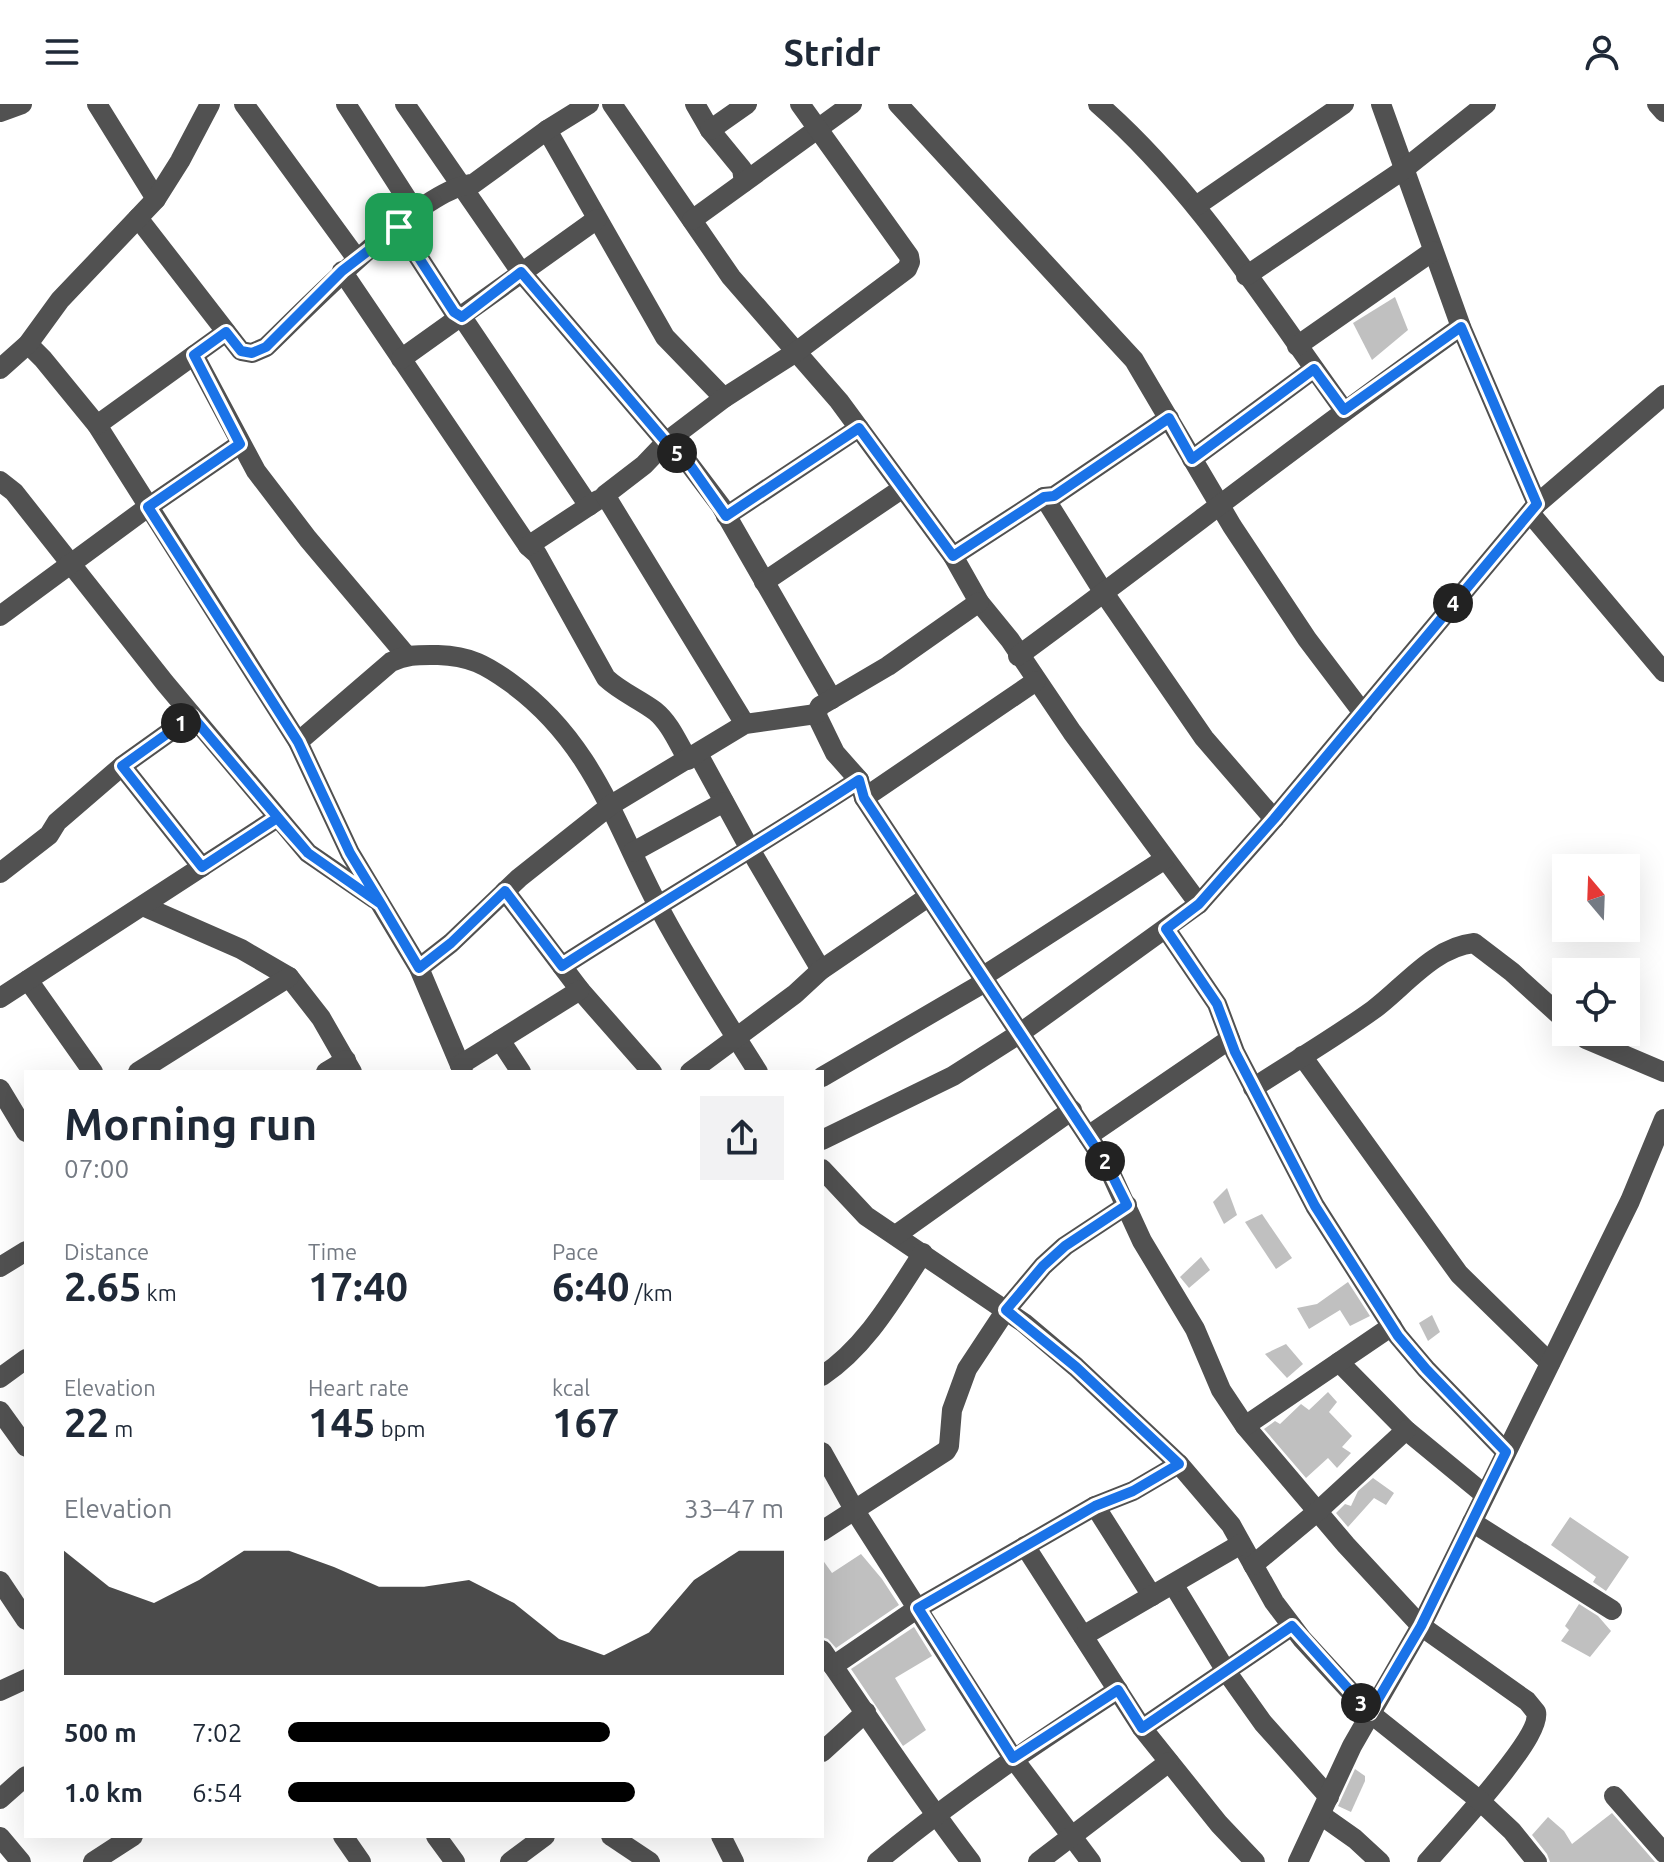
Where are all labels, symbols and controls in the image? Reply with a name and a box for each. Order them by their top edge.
icon: menu [40,30,84,74]
icon: person [1580,30,1624,74]
text: Stridr [783,32,881,73]
pin [365,193,433,261]
icon: arrive [377,205,421,249]
pin: 5 [657,433,697,473]
text: 5 [671,440,683,465]
pin: 4 [1433,583,1473,623]
text: 4 [1447,590,1459,615]
pin: 1 [161,703,201,743]
text: 1 [175,710,187,735]
north arrow [1552,854,1640,942]
map controls [1552,854,1640,1046]
button: locate [1552,958,1640,1046]
button: share [700,1096,784,1180]
text: Morning run [64,1099,317,1148]
pin: 2 [1085,1141,1125,1181]
text: 2 [1099,1148,1111,1173]
text: 07:00 [64,1154,129,1183]
text: Distance [64,1239,149,1264]
text: Time [308,1239,357,1264]
text: Pace [552,1239,599,1264]
text: 2.65 [64,1264,142,1309]
text: 17:40 [308,1264,408,1309]
text: 6:40 [552,1264,630,1309]
text: km [142,1280,177,1305]
text: /km [630,1280,673,1305]
text: Elevation [64,1375,156,1400]
text: Heart rate [308,1375,409,1400]
text: kcal [552,1375,590,1400]
text: 22 [64,1400,109,1445]
text: 145 [308,1400,376,1445]
text: 167 [552,1400,620,1445]
text: m [109,1416,133,1441]
text: bpm [376,1416,425,1441]
text: Elevation [64,1494,172,1523]
text: 33–47 m [684,1494,784,1523]
pin: 3 [1341,1683,1381,1723]
text: 3 [1355,1690,1367,1715]
text: 500 m [64,1718,137,1747]
text: 7:02 [192,1718,242,1747]
text: 1.0 km [64,1778,143,1807]
text: 6:54 [192,1778,242,1807]

